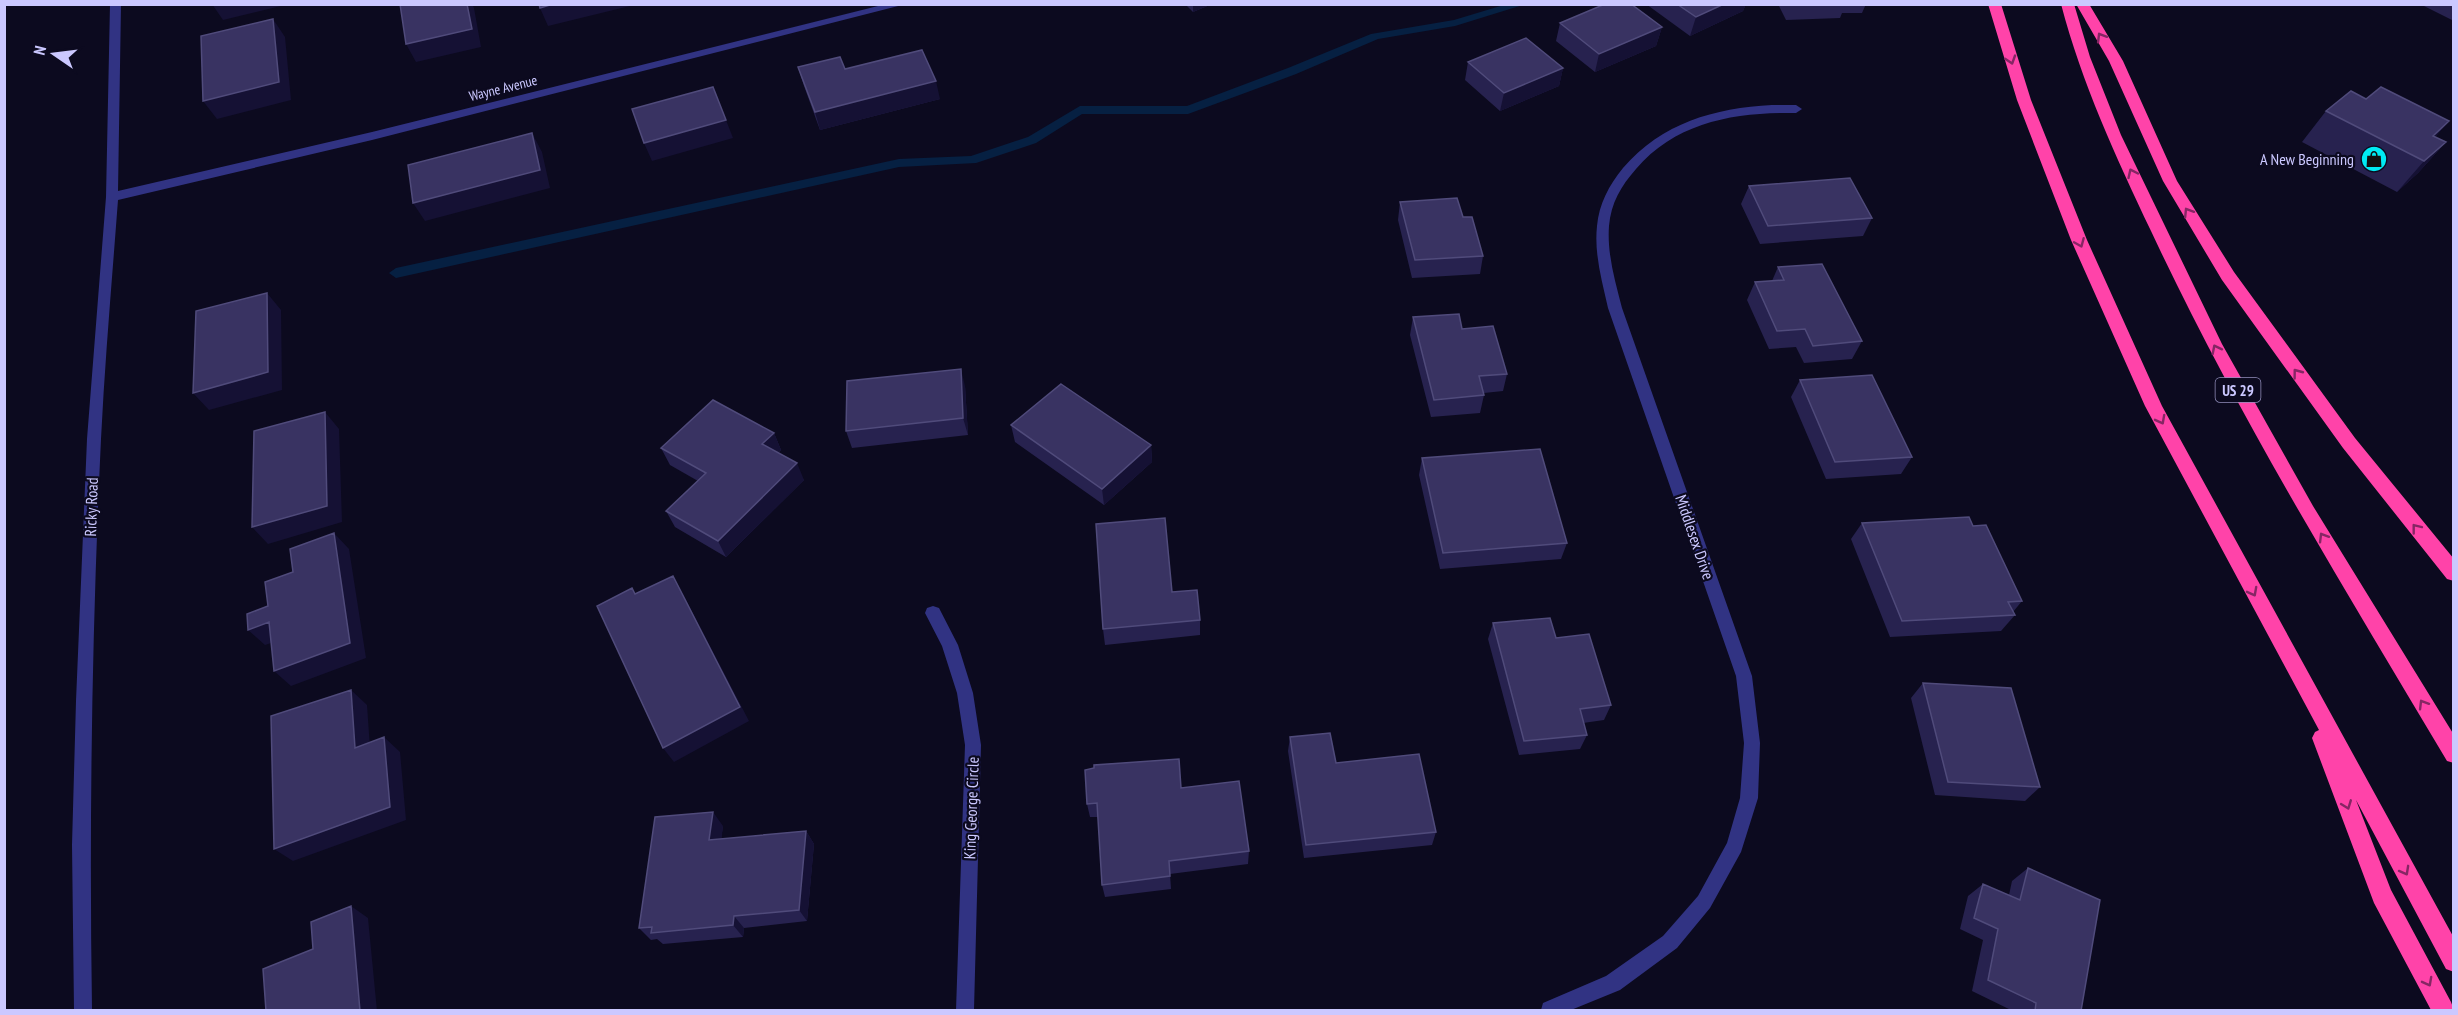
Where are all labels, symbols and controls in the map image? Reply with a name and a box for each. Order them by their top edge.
north arrow [24,24,84,84]
one-way arrow [2097,33,2109,43]
text: N [29,44,50,57]
one-way arrow [2004,54,2017,65]
street label: Wayne Avenue [467,71,539,105]
shop icon: A New Beginning [2359,144,2389,174]
place label: A New Beginning [2260,149,2354,169]
one-way arrow [2127,169,2139,180]
one-way arrow [2185,207,2196,218]
one-way arrow [2073,236,2085,247]
one-way arrow [2212,345,2223,356]
one-way arrow [2293,369,2304,380]
road number: US 29 [2216,378,2260,402]
one-way arrow [2154,414,2165,424]
street label: Ricky Road [80,477,102,537]
street label: Middlesex Drive [1671,492,1719,582]
one-way arrow [2412,524,2423,535]
one-way arrow [2319,533,2330,543]
one-way arrow [2246,586,2257,596]
one-way arrow [2419,700,2431,710]
street label: King George Circle [959,756,983,860]
one-way arrow [2340,799,2353,810]
one-way arrow [2398,865,2409,875]
one-way arrow [2421,976,2432,987]

